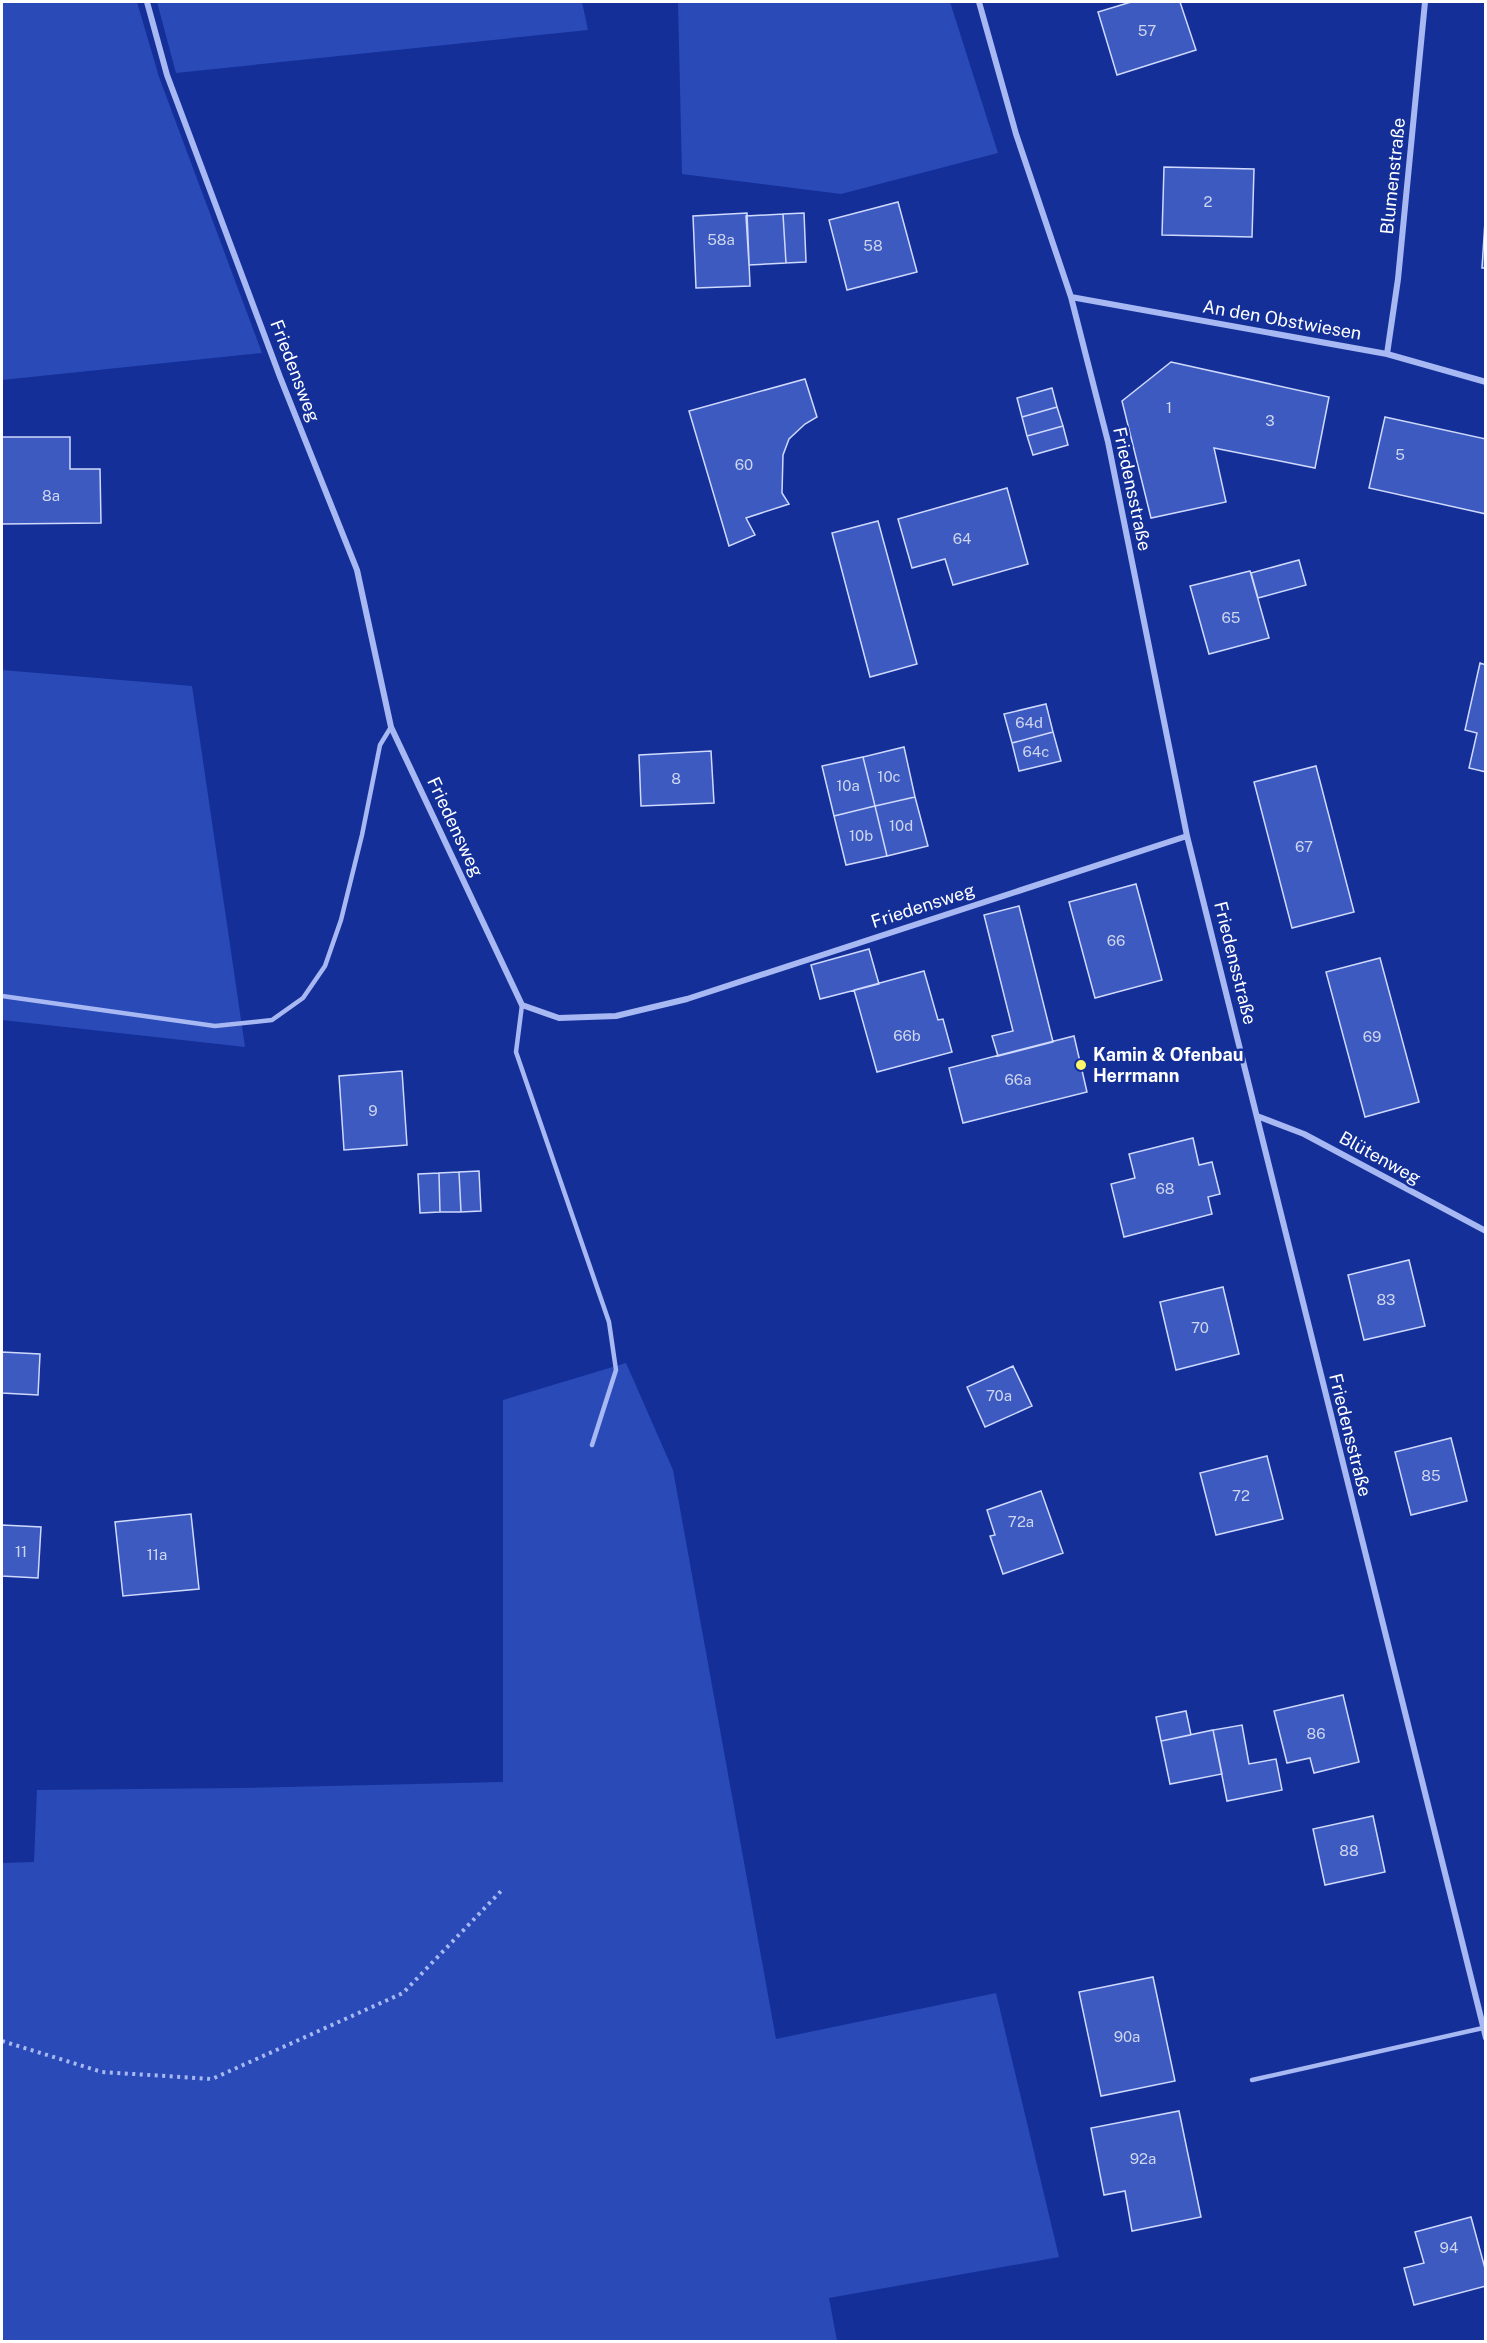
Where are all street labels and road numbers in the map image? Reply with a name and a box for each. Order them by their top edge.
street label: Blumenstraße [1376,117,1409,235]
street label: An den Obstwiesen [1201,295,1363,344]
street label: Friedensweg [266,317,325,425]
street label: Friedensstraße [1109,425,1156,553]
street label: Friedensweg [423,773,488,880]
street label: Friedensweg [868,879,977,932]
street label: Friedensstraße [1210,899,1261,1027]
street label: Blütenweg [1336,1127,1425,1189]
street label: Friedensstraße [1325,1371,1376,1499]

